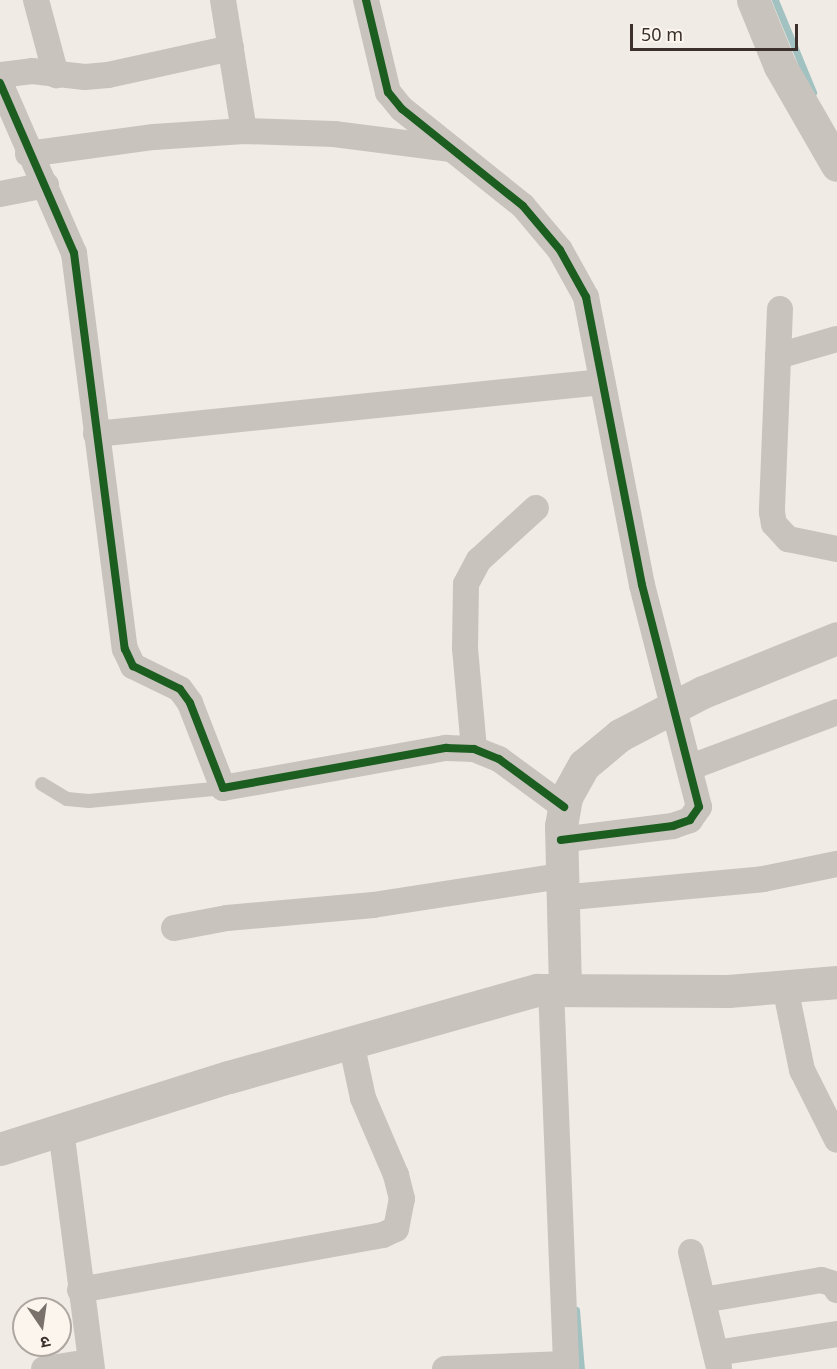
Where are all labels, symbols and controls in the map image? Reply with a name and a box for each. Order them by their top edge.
scale bar [633,12,801,50]
text: 50 m [641,22,683,46]
north arrow [12,1297,72,1357]
text: उ [39,1331,53,1354]

